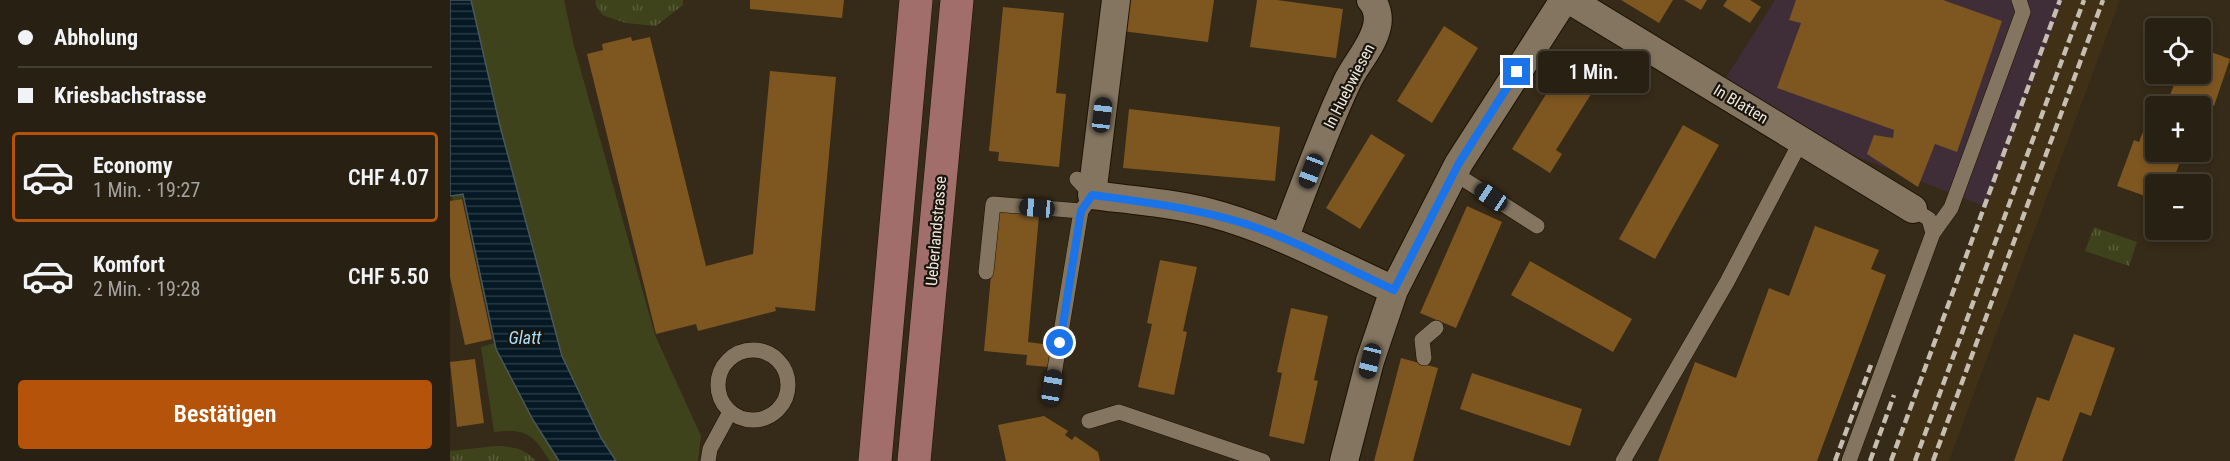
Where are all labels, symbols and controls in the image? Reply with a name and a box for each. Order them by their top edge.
map controls [2145,18,2211,240]
button: locate [2145,18,2211,84]
text: Abholung [54,25,138,50]
street label: In Huebwiesen [1320,40,1378,132]
callout: 1 Min. [1538,51,1649,93]
route end [1503,58,1530,85]
text: 1 Min. [1568,60,1619,84]
street label: In Blatten [1710,80,1772,128]
text: Kriesbachstrasse [54,83,206,108]
car [1091,96,1113,134]
button: + [2145,96,2211,162]
icon: car [21,150,75,204]
car [1296,151,1326,191]
text: Economy [93,153,173,178]
text: CHF 4.07 [348,165,429,190]
button: − [2145,174,2211,240]
street label: Ueberlandstrasse [922,175,950,287]
text: 1 Min. · 19:27 [93,178,200,202]
car [1471,179,1511,215]
car [1018,197,1056,219]
icon: car [21,249,75,303]
text: Komfort [93,252,165,277]
text: CHF 5.50 [348,264,429,289]
text: 2 Min. · 19:28 [93,277,200,301]
water label: Glatt [508,327,542,348]
route start [1046,329,1073,356]
car [1357,341,1383,381]
car [1040,368,1064,406]
button: Bestätigen [18,380,432,449]

